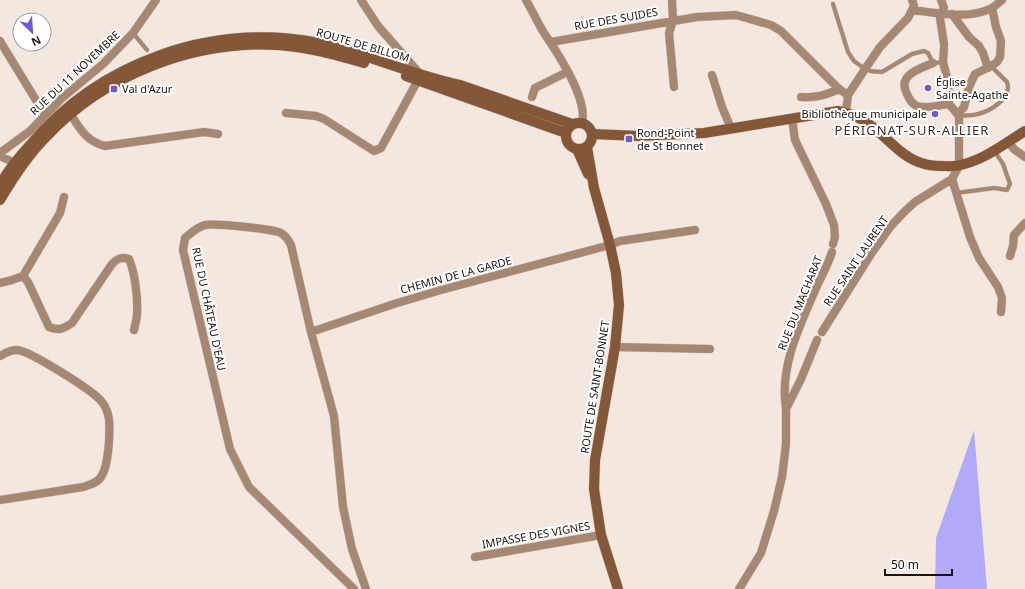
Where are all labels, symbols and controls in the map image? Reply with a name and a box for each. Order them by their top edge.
street label: RUE DES SUIDES [573,4,659,33]
north arrow [12,12,52,52]
street label: ROUTE DE BILLOM [315,24,412,65]
street label: RUE DU 11 NOVEMBRE [27,28,123,118]
place label: Église Sainte-Agathe [936,74,1009,102]
place label: Val d'Azur [122,81,173,96]
marker: Église Sainte-Agathe [923,83,933,93]
marker: Val d'Azur [109,84,119,94]
place label: Bibliothèque municipale [802,106,927,121]
marker: Bibliothèque municipale [930,109,940,119]
district label: PÉRIGNAT-SUR-ALLIER [835,121,989,139]
place label: Rond-Point de St Bonnet [637,125,703,153]
marker: Rond-Point de St Bonnet [624,134,634,144]
street label: RUE SAINT LAURENT [820,212,892,309]
street label: RUE DU CHÂTEAU D'EAU [189,246,230,372]
street label: CHEMIN DE LA GARDE [398,252,513,297]
street label: RUE DU MACHARAT [774,253,825,352]
street label: ROUTE DE SAINT-BONNET [577,319,612,455]
street label: IMPASSE DES VIGNES [481,518,591,551]
scale bar [885,551,952,577]
text: 50 m [891,556,919,573]

